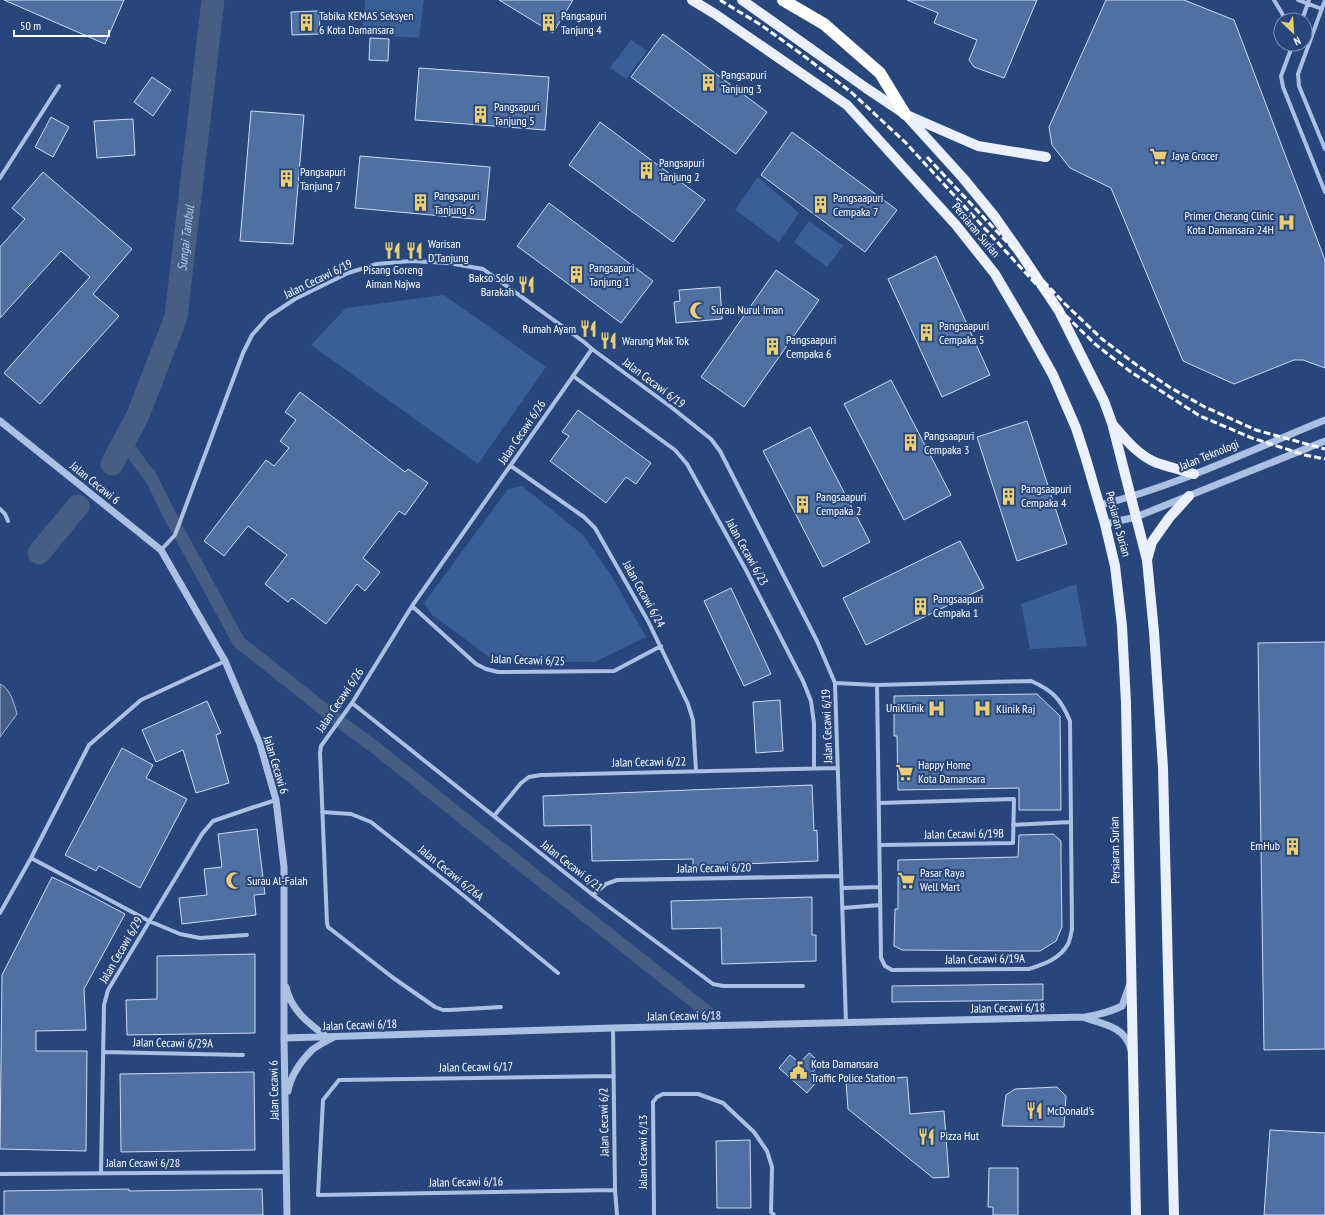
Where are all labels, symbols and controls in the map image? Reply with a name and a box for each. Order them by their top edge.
place label: Tabika KEMAS Seksyen 6 Kota Damansara [319,8,414,37]
place label: Pangsapuri Tanjung 4 [561,8,607,37]
scale bar [14,12,109,38]
north arrow [1273,12,1313,52]
building icon: Tabika KEMAS Seksyen 6 Kota Damansara [296,13,316,33]
building icon: Pangsapuri Tanjung 4 [538,13,558,33]
text: 50 m [20,18,41,33]
text: N [1292,33,1303,49]
place label: Pangsapuri Tanjung 3 [721,67,767,96]
building icon: Pangsapuri Tanjung 3 [698,72,718,92]
place label: Pangsapuri Tanjung 5 [494,99,540,128]
building icon: Pangsapuri Tanjung 5 [471,104,491,124]
supermarket icon: Jaya Grocer [1149,146,1169,166]
place label: Jaya Grocer [1171,148,1219,163]
place label: Pangsapuri Tanjung 2 [659,155,705,184]
building icon: Pangsapuri Tanjung 2 [636,160,656,180]
place label: Pangsapuri Tanjung 7 [300,164,346,193]
building icon: Pangsapuri Tanjung 7 [277,169,297,189]
place label: Pangsapuri Tanjung 6 [434,188,480,217]
place label: Pangsaapuri Cempaka 7 [833,190,883,219]
building icon: Pangsapuri Tanjung 6 [411,193,431,213]
building icon: Pangsaapuri Cempaka 7 [810,195,830,215]
street label: Persiaran Surian [949,199,1004,260]
water label: Sungai Tambul [173,203,198,272]
place label: Primer Cherang Clinic Kota Damansara 24H [1185,208,1275,237]
hospital icon: Primer Cherang Clinic Kota Damansara 24H [1277,213,1297,233]
place label: Warisan D'Tanjung [428,236,469,265]
restaurant icon: Pisang Goreng Aiman Najwa [383,241,403,261]
restaurant icon: Warisan D'Tanjung [405,241,425,261]
street label: Jalan Cecawi 6/19 [280,256,354,302]
place label: Pangsapuri Tanjung 1 [589,260,635,289]
place label: Pisang Goreng Aiman Najwa [363,262,423,291]
building icon: Pangsapuri Tanjung 1 [566,265,586,285]
place label: Bakso Solo Barakah [469,270,514,299]
restaurant icon: Bakso Solo Barakah [517,275,537,295]
mosque icon: Surau Nurul Iman [688,300,708,320]
place label: Surau Nurul Iman [711,302,783,317]
place label: Pangsaapuri Cempaka 5 [939,318,989,347]
restaurant icon: Rumah Ayam [579,319,599,339]
place label: Rumah Ayam [522,321,576,336]
building icon: Pangsaapuri Cempaka 5 [916,323,936,343]
restaurant icon: Warung Mak Tok [599,331,619,351]
place label: Pangsaapuri Cempaka 6 [786,332,836,361]
place label: Warung Mak Tok [622,333,689,348]
building icon: Pangsaapuri Cempaka 6 [763,337,783,357]
street label: Jalan Cecawi 6/19 [619,354,688,411]
street label: Jalan Cecawi 6/26 [494,397,549,467]
place label: Pangsaapuri Cempaka 3 [924,428,974,457]
building icon: Pangsaapuri Cempaka 3 [901,433,921,453]
street label: Jalan Teknologi [1176,436,1241,474]
street label: Jalan Cecawi 6 [67,457,123,507]
place label: Pangsaapuri Cempaka 4 [1021,481,1071,510]
building icon: Pangsaapuri Cempaka 4 [998,486,1018,506]
place label: Pangsaapuri Cempaka 2 [816,489,866,518]
street label: Persiaran Surian [1103,490,1134,558]
building icon: Pangsaapuri Cempaka 2 [793,494,813,514]
street label: Jalan Cecawi 6/23 [722,515,772,588]
street label: Jalan Cecawi 6/24 [619,557,669,630]
place label: Pangsaapuri Cempaka 1 [933,591,983,620]
building icon: Pangsaapuri Cempaka 1 [910,596,930,616]
street label: Jalan Cecawi 6/25 [490,651,565,668]
street label: Jalan Cecawi 6/26 [312,665,367,735]
street label: Jalan Cecawi 6/19 [818,689,835,764]
hospital icon: UniKlinik [927,698,947,718]
hospital icon: Klinik Raj [973,699,993,719]
place label: UniKlinik [886,700,924,715]
place label: Klinik Raj [996,701,1035,716]
street label: Jalan Cecawi 6 [260,733,292,796]
street label: Jalan Cecawi 6/22 [611,753,686,770]
place label: Happy Home Kota Damansara [918,757,985,786]
supermarket icon: Happy Home Kota Damansara [895,762,915,782]
street label: Persiaran Surian [1106,816,1123,884]
street label: Jalan Cecawi 6/19B [923,825,1004,842]
street label: Jalan Cecawi 6/21 [538,836,606,894]
building icon: EmHub [1283,836,1303,856]
place label: EmHub [1250,838,1280,853]
street label: Jalan Cecawi 6/26A [415,841,487,904]
street label: Jalan Cecawi 6/20 [676,859,751,876]
place label: Pasar Raya Well Mart [920,865,965,894]
supermarket icon: Pasar Raya Well Mart [897,870,917,890]
mosque icon: Surau Al-Falah [224,871,244,891]
place label: Surau Al-Falah [247,873,307,888]
street label: Jalan Cecawi 6/29 [95,914,146,986]
street label: Jalan Cecawi 6/19A [944,950,1025,967]
street label: Jalan Cecawi 6/18 [970,999,1045,1016]
street label: Jalan Cecawi 6/18 [646,1007,721,1024]
street label: Jalan Cecawi 6/18 [322,1016,397,1033]
street label: Jalan Cecawi 6/29A [132,1034,213,1051]
place label: Kota Damansara Traffic Police Station [811,1056,895,1085]
street label: Jalan Cecawi 6/17 [438,1058,513,1075]
street label: Jalan Cecawi 6 [265,1060,282,1121]
public building icon: Kota Damansara Traffic Police Station [788,1061,808,1081]
street label: Jalan Cecawi 6/2 [595,1088,612,1158]
restaurant icon: McDonald's [1024,1101,1044,1121]
place label: McDonald's [1047,1103,1094,1118]
street label: Jalan Cecawi 6/13 [635,1115,650,1190]
restaurant icon: Pizza Hut [917,1126,937,1146]
place label: Pizza Hut [940,1128,980,1143]
street label: Jalan Cecawi 6/28 [105,1155,180,1170]
street label: Jalan Cecawi 6/16 [428,1173,503,1190]

